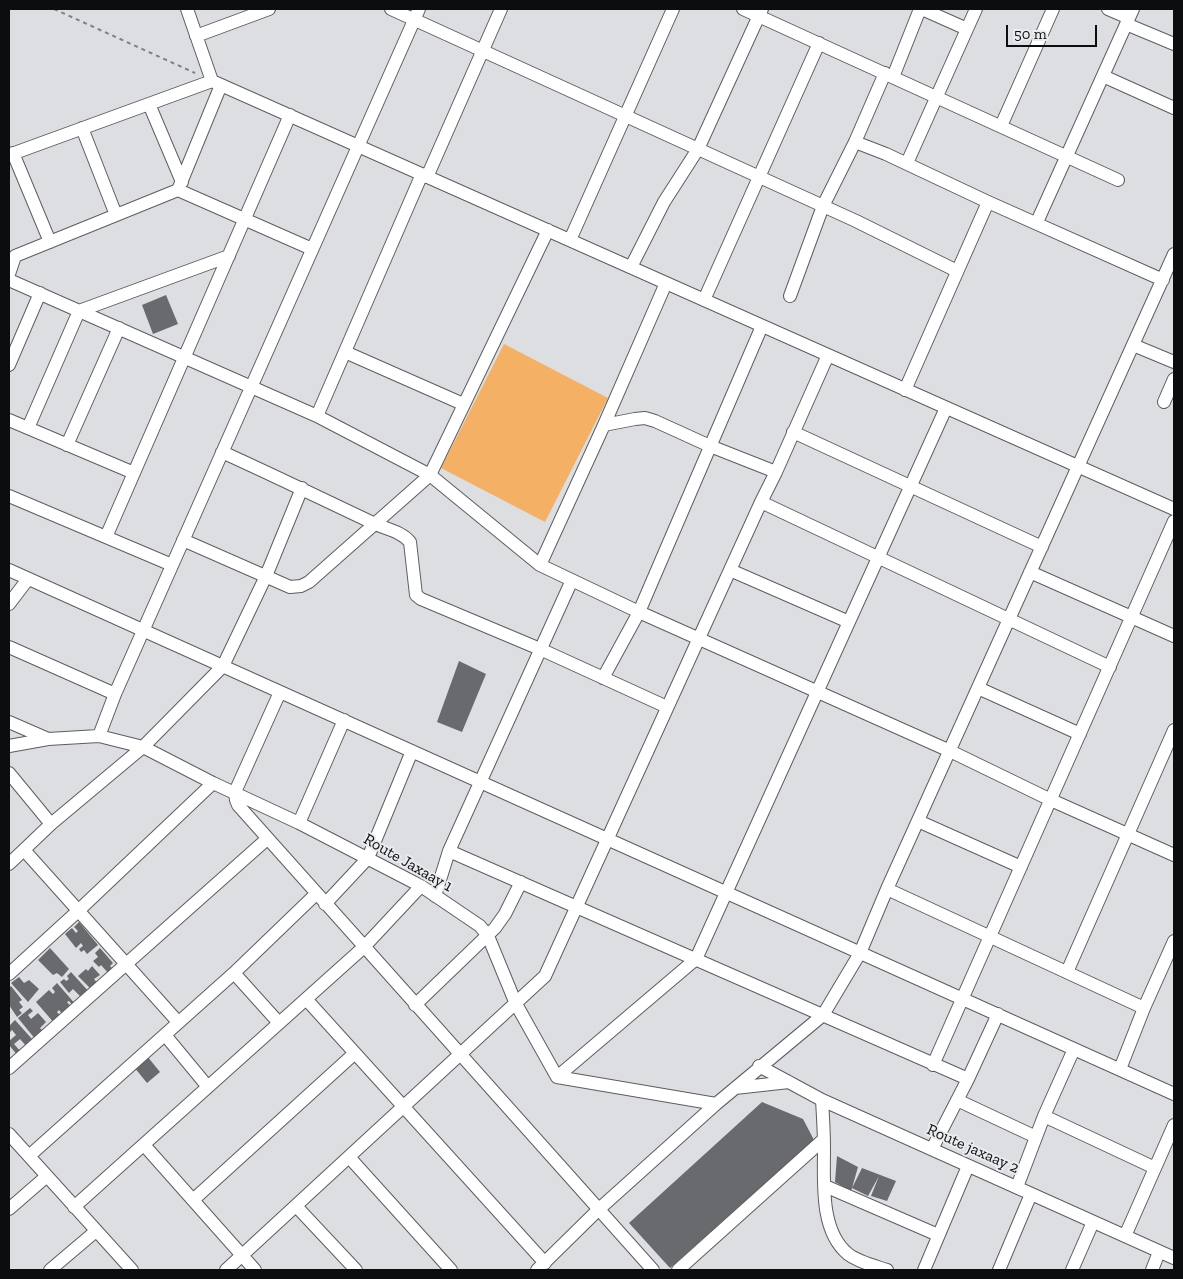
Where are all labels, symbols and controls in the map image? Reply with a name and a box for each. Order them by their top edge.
scale bar [1008,15,1099,47]
text: 50 m [1014,25,1047,43]
street label: Route Jaxaay 1 [360,830,456,896]
street label: Route jaxaay 2 [924,1120,1022,1178]

